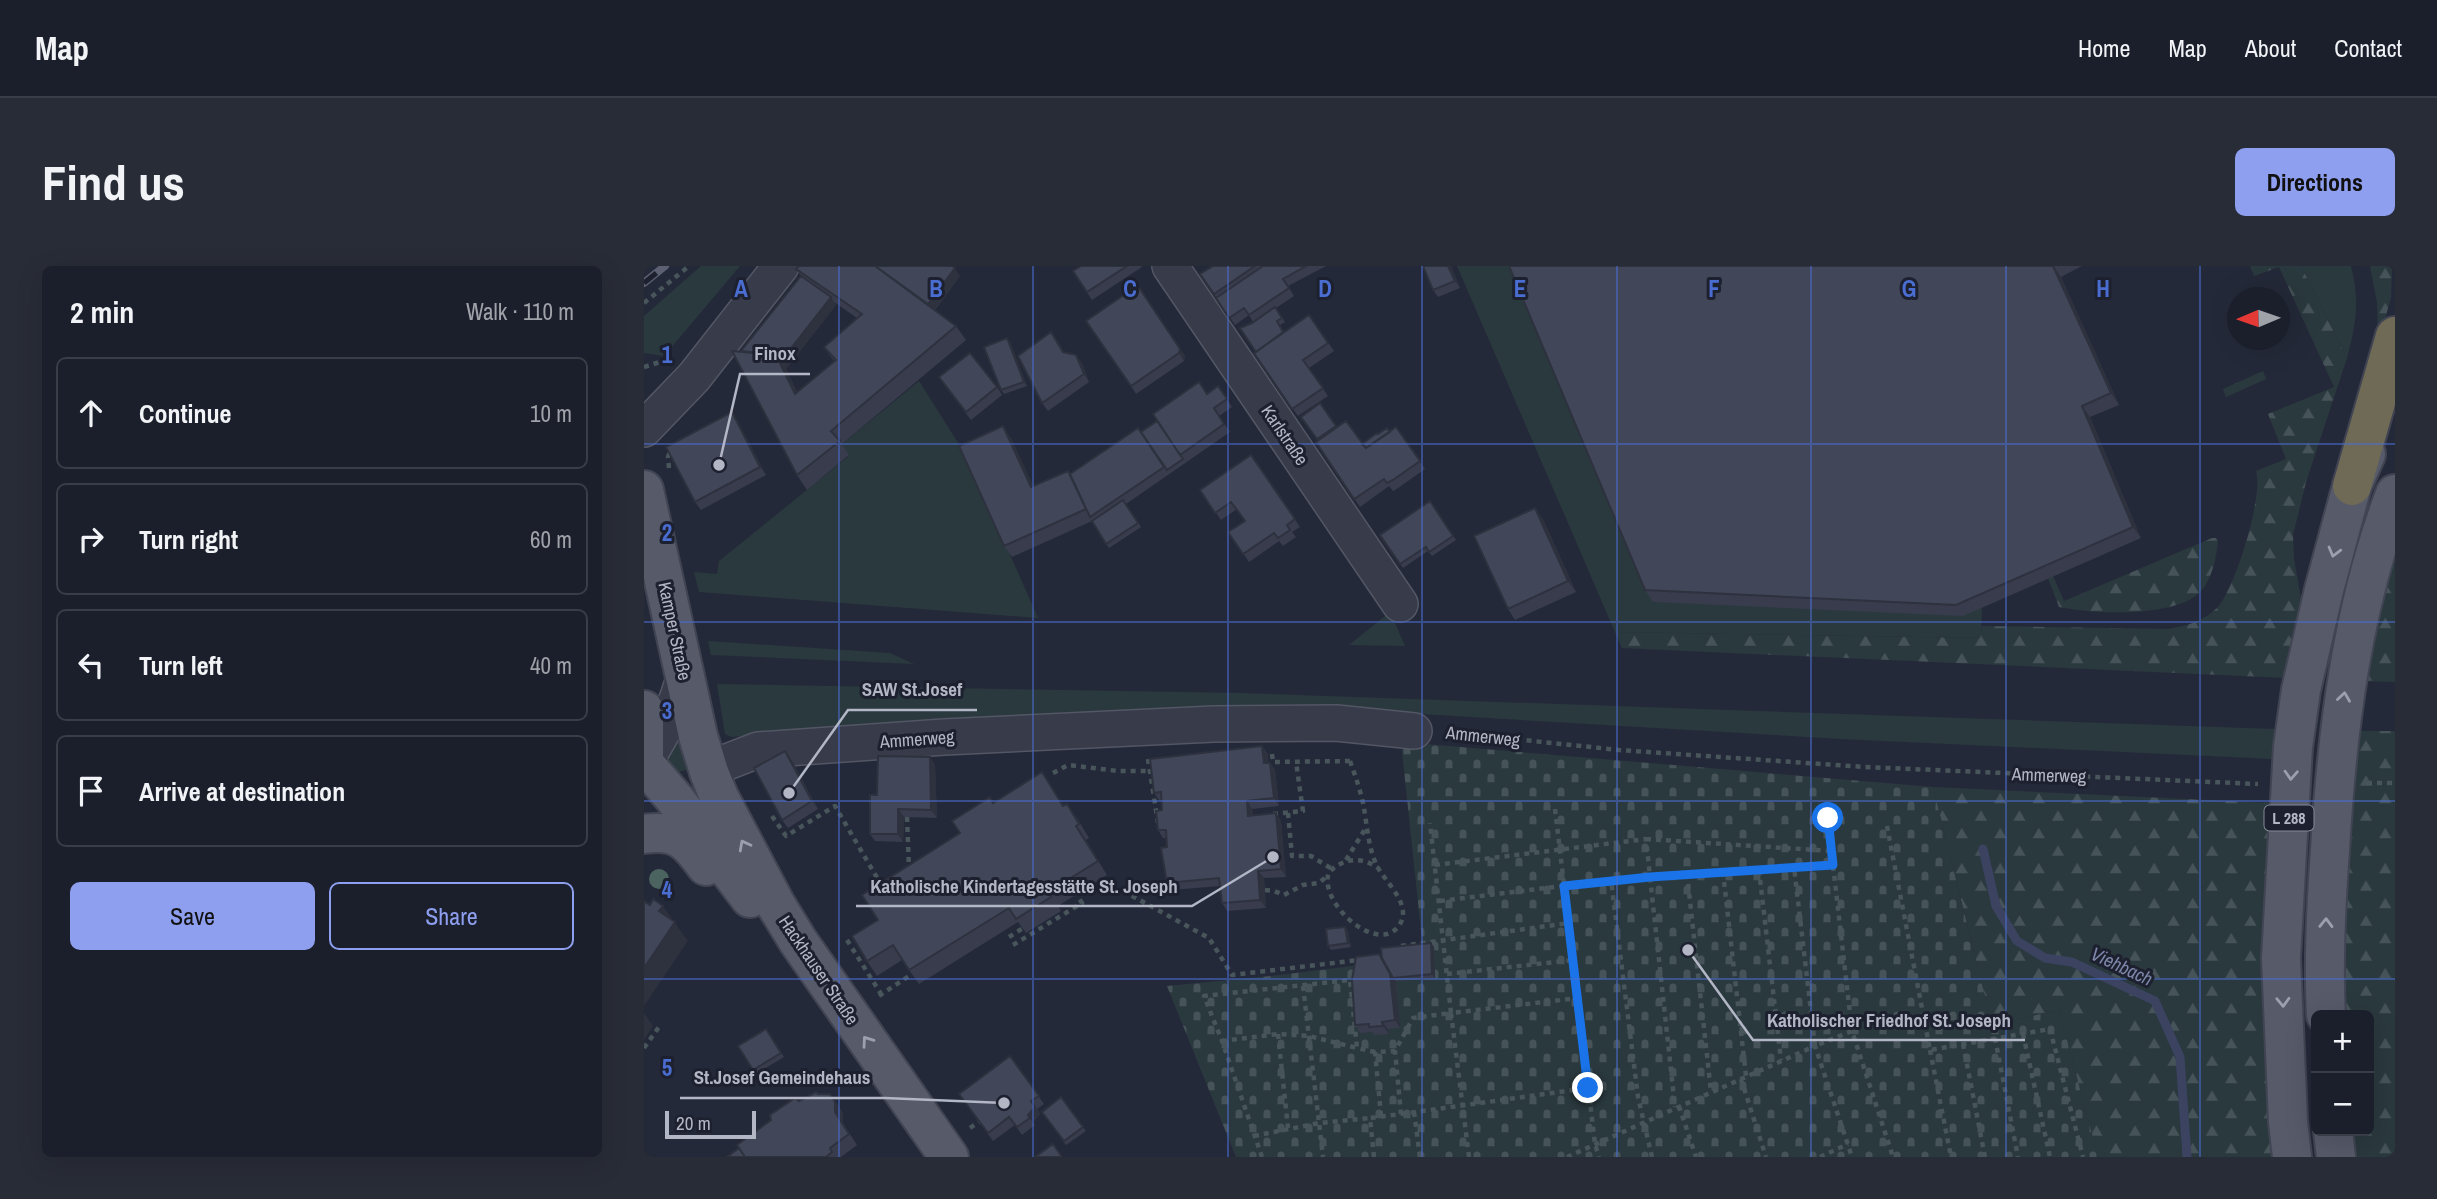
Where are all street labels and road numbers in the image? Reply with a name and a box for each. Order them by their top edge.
street label: Karlstraße [1256,400,1314,470]
street label: Kamper Straße [652,579,698,683]
street label: Ammerweg [1444,720,1522,752]
street label: Ammerweg [878,724,956,754]
street label: Ammerweg [2010,761,2088,789]
road number: L 288 [2264,806,2314,831]
street label: Hackhauser Straße [773,910,865,1030]

